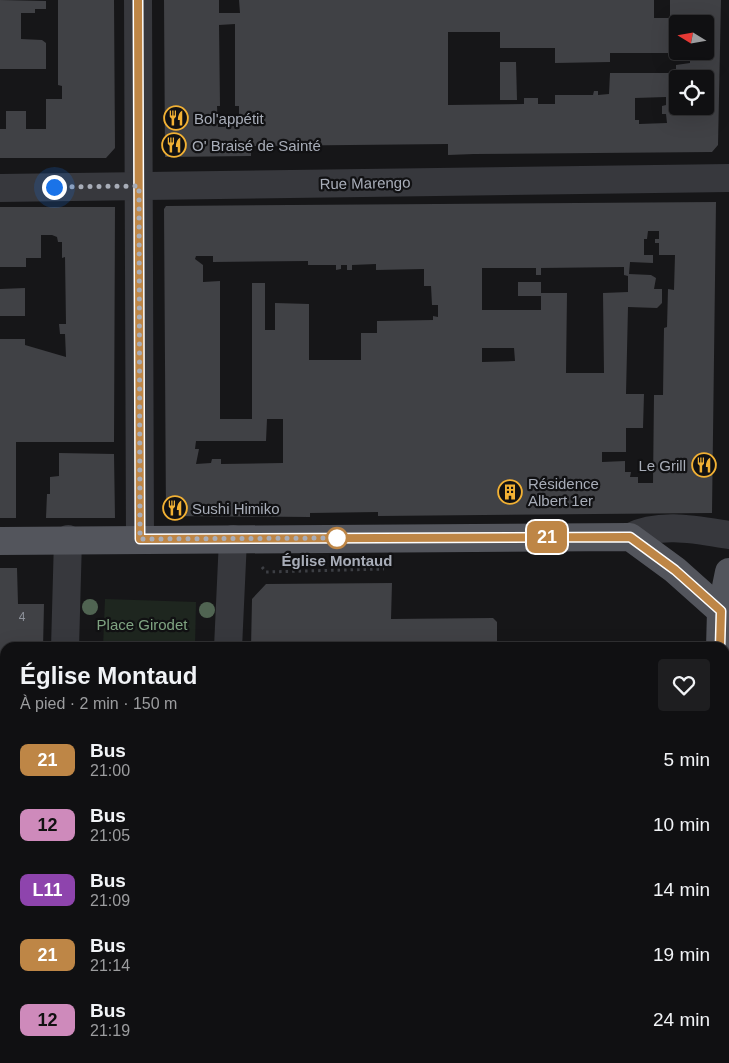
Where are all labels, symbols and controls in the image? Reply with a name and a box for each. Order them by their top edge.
north arrow [669,15,714,60]
map controls [669,15,714,115]
button: locate [669,70,714,115]
restaurant icon: Bol'appétit [163,105,189,131]
place label: Bol'appétit [194,110,264,127]
restaurant icon: O' Braisé de Sainté [161,132,187,158]
place label: O' Braisé de Sainté [192,137,321,154]
street label: Rue Marengo [319,174,411,192]
your location [42,175,67,200]
restaurant icon: Le Grill [691,452,717,478]
place label: Le Grill [638,457,686,474]
place label: Résidence Albert 1er [528,475,599,509]
building icon: Résidence Albert 1er [497,479,523,505]
restaurant icon: Sushi Himiko [162,495,188,521]
place label: Sushi Himiko [192,500,280,517]
line badge: 21 [524,521,570,553]
marker: Église Montaud [326,527,348,549]
text: 21 [537,527,557,547]
place label: Église Montaud [282,552,392,569]
house number: 4 [19,610,26,624]
park label: Place Girodet [97,616,188,633]
button: heart [658,659,710,711]
text: Église Montaud [20,662,197,689]
text: À pied · 2 min · 150 m [20,695,177,712]
text: Bus [90,740,126,761]
text: 5 min [664,749,710,770]
text: 21 [37,750,58,770]
text: 21:00 [90,762,130,779]
text: Bus [90,805,126,826]
text: 10 min [653,814,710,835]
text: 12 [37,815,58,835]
text: 21:05 [90,827,130,844]
text: Bus [90,870,126,891]
text: 14 min [653,879,710,900]
text: L11 [32,880,63,900]
text: 21:09 [90,892,130,909]
text: Bus [90,935,126,956]
text: 19 min [653,944,710,965]
text: 21 [37,945,58,965]
text: 21:14 [90,957,130,974]
text: Bus [90,1000,126,1021]
text: 24 min [653,1009,710,1030]
text: 12 [37,1010,58,1030]
text: 21:19 [90,1022,130,1039]

